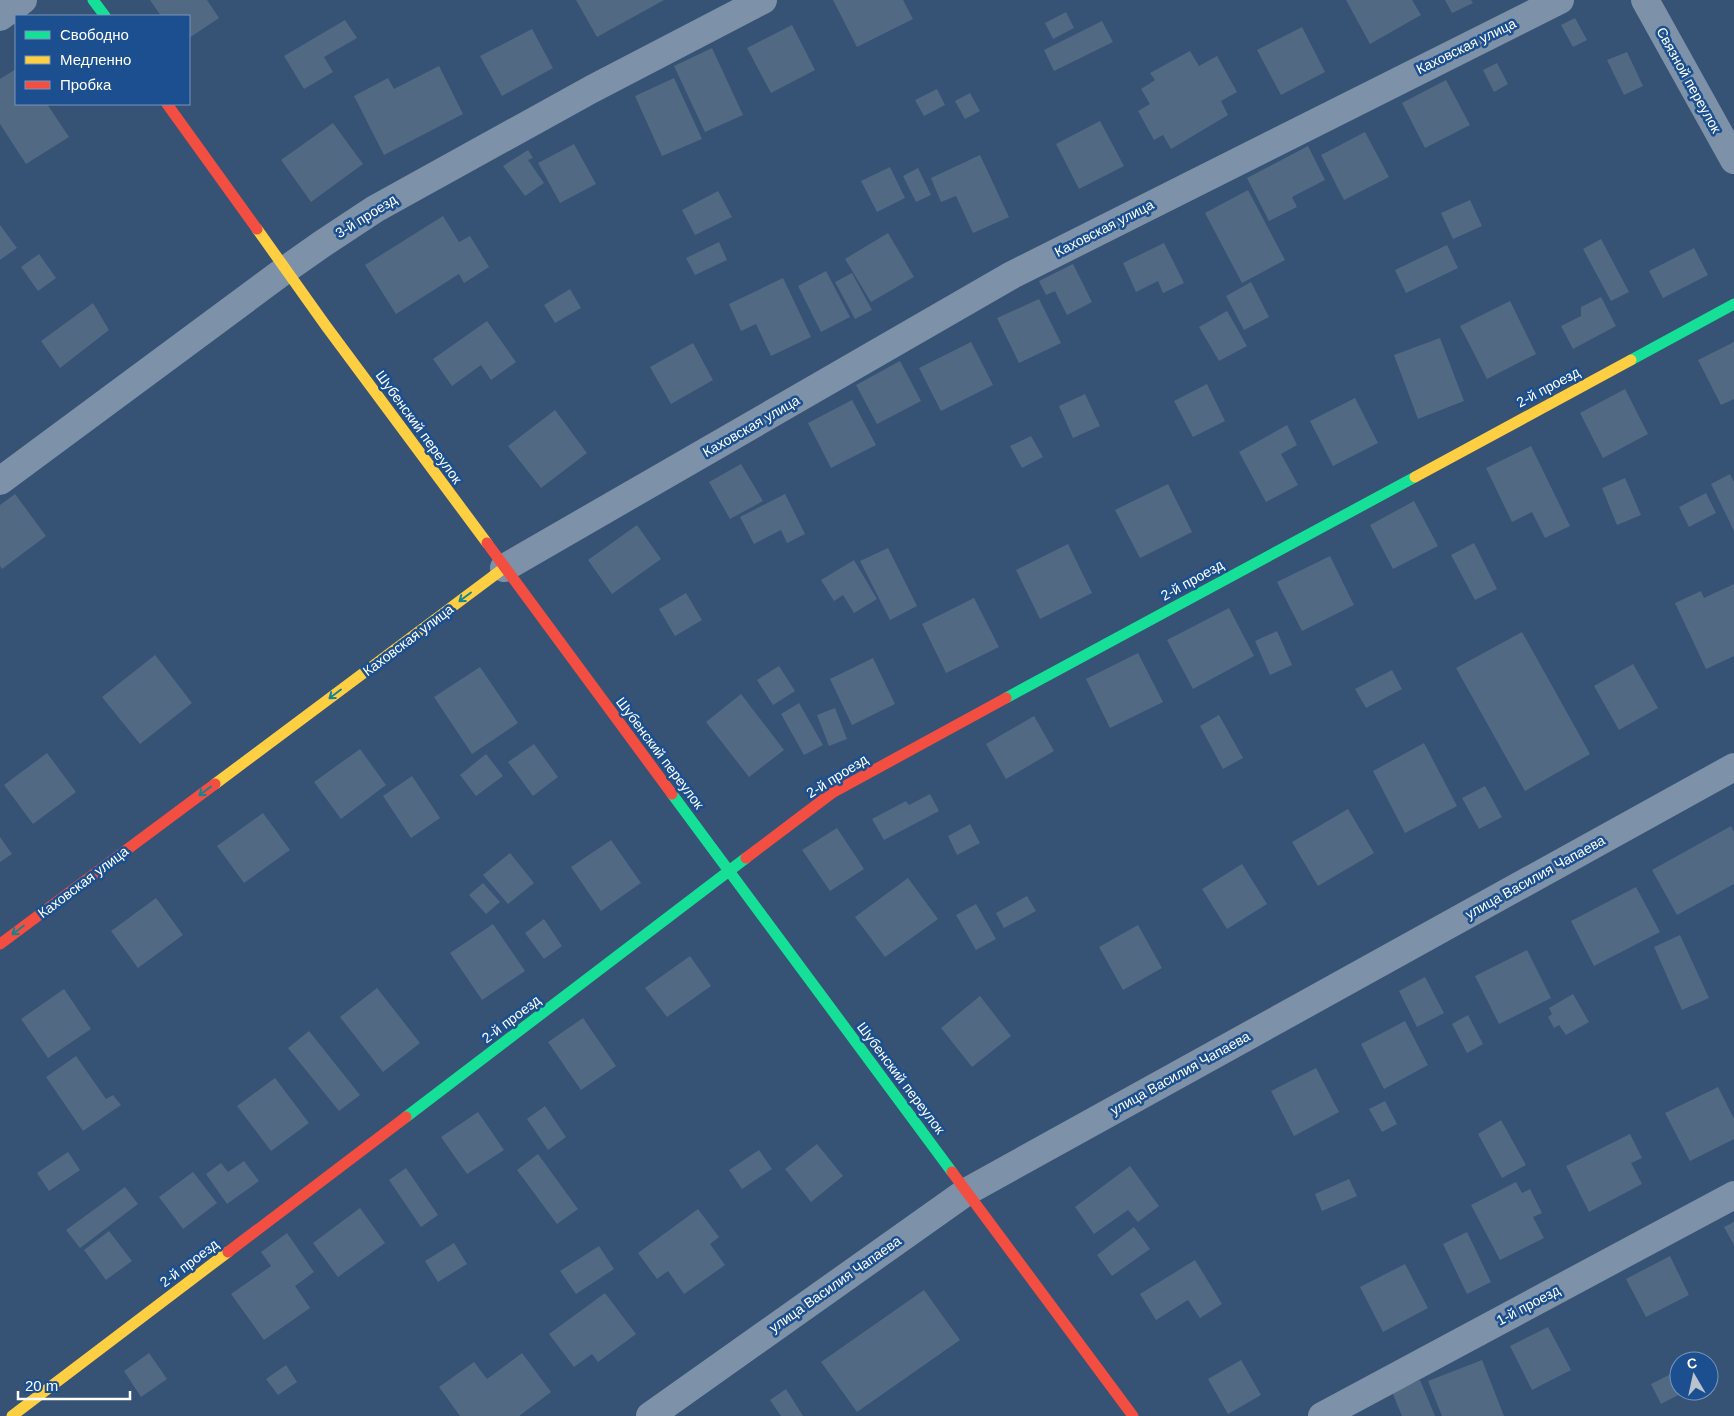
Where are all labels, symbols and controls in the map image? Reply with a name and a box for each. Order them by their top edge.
legend [15,15,190,105]
street label: Каховская улица [1413,15,1519,77]
street label: Связной переулок [1653,24,1725,136]
text: Свободно [60,26,129,43]
text: Медленно [60,51,131,68]
text: Пробка [60,76,112,93]
street label: 3-й проезд [332,191,400,241]
street label: Каховская улица [1052,196,1156,260]
street label: 2-й проезд [1514,364,1582,410]
street label: Шубенский переулок [373,367,466,487]
street label: Каховская улица [700,392,802,460]
street label: 2-й проезд [1158,556,1226,604]
one-way arrow [459,592,472,603]
street label: Каховская улица [360,601,457,679]
one-way arrow [329,689,342,700]
street label: Шубенский переулок [613,694,708,813]
street label: 2-й проезд [803,751,871,801]
one-way arrow [199,786,212,797]
street label: улица Василия Чапаева [1462,832,1608,922]
street label: Каховская улица [35,843,132,921]
one-way arrow [12,925,25,936]
street label: 2-й проезд [479,992,543,1046]
street label: Шубенский переулок [854,1019,949,1138]
street label: улица Василия Чапаева [1107,1028,1253,1118]
street label: улица Василия Чапаева [766,1232,904,1336]
street label: 2-й проезд [157,1236,221,1290]
street label: 1-й проезд [1494,1282,1562,1328]
north arrow [1669,1351,1719,1401]
text: С [1686,1354,1698,1372]
scale bar [18,1368,130,1400]
text: 20 m [25,1377,58,1394]

